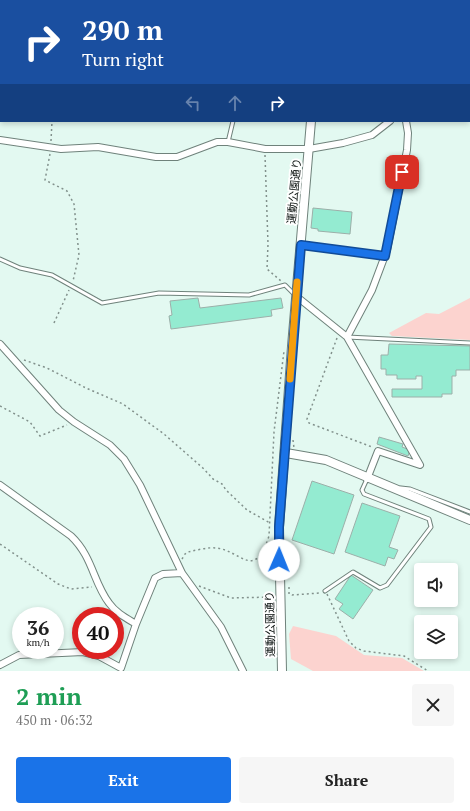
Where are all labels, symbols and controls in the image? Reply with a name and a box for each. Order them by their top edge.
text: 290 m [82,11,163,48]
icon: right [16,16,68,68]
text: Turn right [82,47,164,71]
icon: left [182,92,204,114]
icon: ahead [224,92,246,114]
icon: right [266,92,288,114]
pin [385,155,419,189]
street label: 運動公園通り [284,158,304,224]
icon: arrive [391,161,413,183]
position arrow [258,539,300,581]
map controls [414,563,458,659]
button: sound [414,563,458,607]
street label: 運動公園通り [262,591,278,657]
speed limit sign: 40 [72,607,124,659]
text: 36 [27,614,49,641]
button: layers [414,615,458,659]
text: km/h [26,636,50,649]
text: 2 min [16,680,82,712]
button: close [412,684,454,726]
text: 450 m · 06:32 [16,711,93,729]
button: Exit [16,757,231,803]
button: Share [239,757,454,803]

